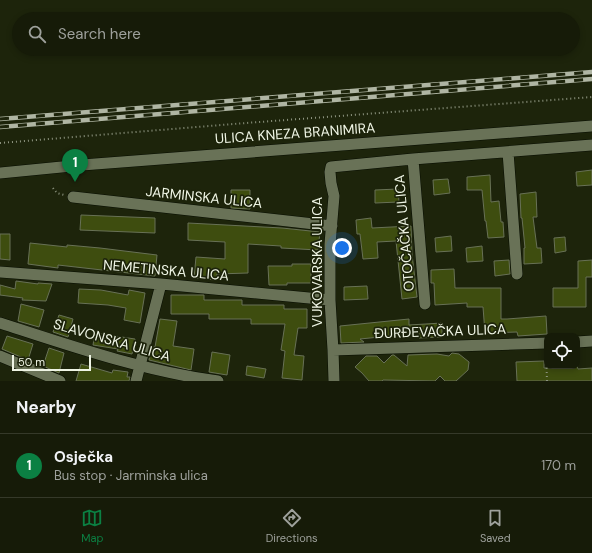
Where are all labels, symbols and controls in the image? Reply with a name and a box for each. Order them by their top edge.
search box [12,12,580,56]
icon: search [26,23,48,45]
text: Search here [58,24,141,44]
street label: ULICA KNEZA BRANIMIRA [214,118,376,148]
pin: 1 [62,149,88,182]
street label: OTOČAČKA ULICA [390,174,418,292]
street label: JARMINSKA ULICA [145,182,263,212]
street label: VUKOVARSKA ULICA [308,197,326,327]
your location [332,238,352,258]
street label: NEMETINSKA ULICA [102,256,230,284]
street label: SLAVONSKA ULICA [51,315,173,365]
street label: ĐURĐEVAČKA ULICA [374,320,506,342]
map controls [544,333,580,369]
button: locate [544,333,580,369]
scale bar [12,353,91,372]
text: 50 m [18,355,45,369]
text: Nearby [16,396,76,418]
text: Osječka [54,447,113,467]
text: 1 [27,457,31,474]
text: 170 m [541,457,576,474]
text: Bus stop · Jarminska ulica [54,467,208,484]
tab: Map [81,507,103,545]
tab: Directions [266,507,318,545]
tab: Saved [480,507,511,545]

